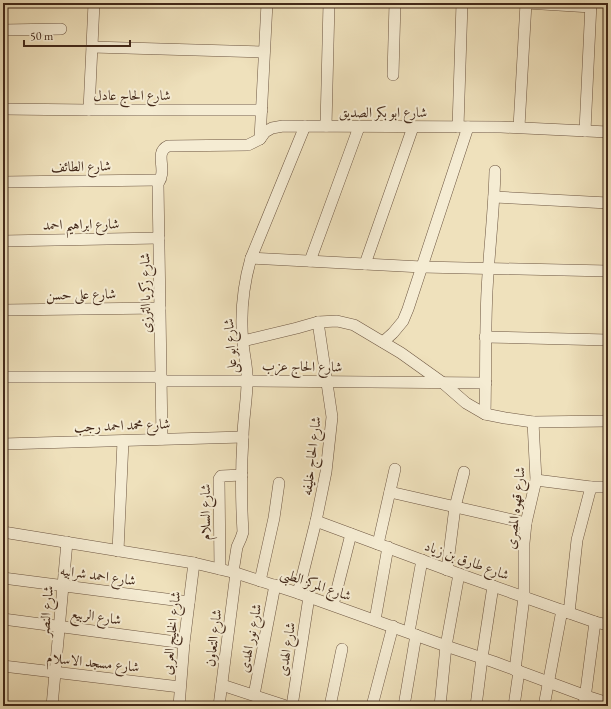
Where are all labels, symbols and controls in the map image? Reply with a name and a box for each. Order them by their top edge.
scale bar [24,22,130,48]
text: 50 m [30,28,54,44]
street label: شارع الحاج عادل [93,86,171,108]
street label: شارع ابو بكر الصديق [339,103,427,124]
street label: شارع الطائف [51,156,111,179]
street label: شارع ابراهيم احمد [43,214,120,239]
street label: شارع زكريا الترزى [135,253,158,333]
street label: شارع على حسن [46,284,116,307]
street label: شارع ابو على [219,318,244,374]
street label: شارع الحاج عزب [262,356,342,380]
street label: شارع محمد احمد رجب [73,414,171,439]
street label: شارع الحاج خليفه [297,415,329,497]
street label: شارع قهوه المصرى [501,466,532,551]
street label: شارع السلام [196,484,218,540]
street label: شارع طارق بن زياد [421,536,512,587]
street label: شارع احمد شرابيه [58,561,137,592]
street label: شارع المركز الطبى [277,563,354,607]
street label: شارع النصر [35,585,60,639]
street label: شارع الخليج العربى [158,590,188,676]
street label: شارع نور الهدى [235,602,268,675]
street label: شارع الربيع [69,604,123,633]
street label: شارع التعاون [201,608,228,668]
street label: شارع الهدى [273,621,302,678]
street label: شارع مسجد الاسلام [45,648,140,680]

